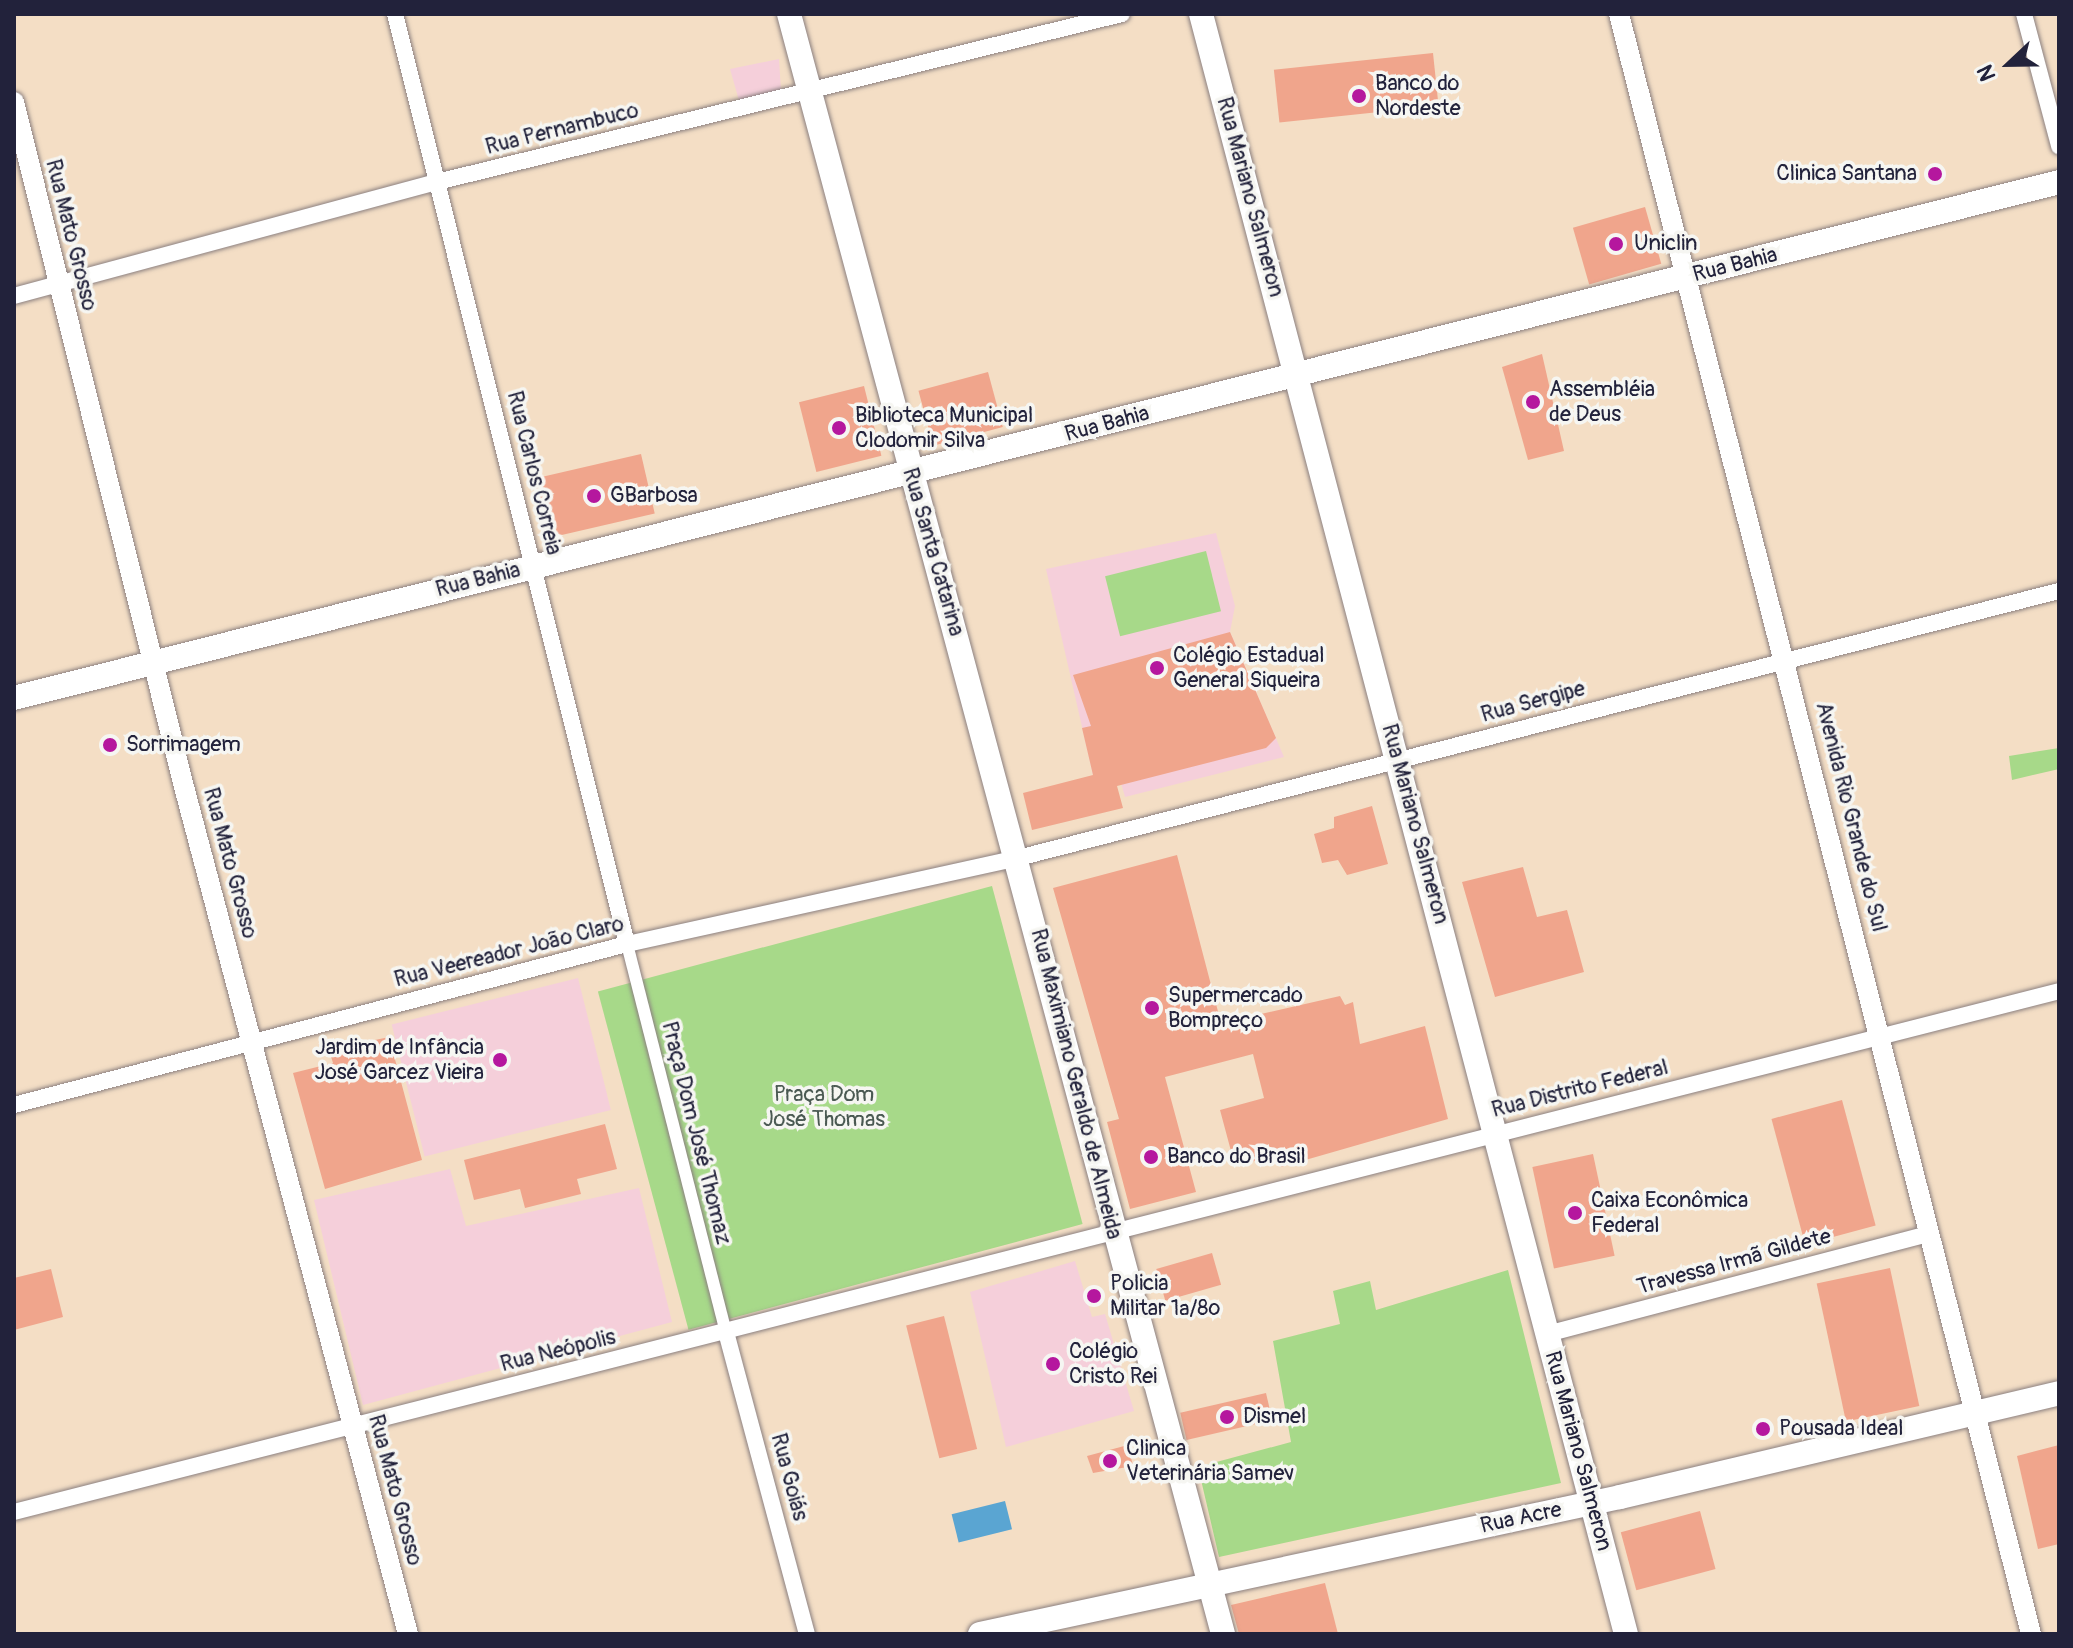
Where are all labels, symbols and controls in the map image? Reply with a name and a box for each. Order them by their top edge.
north arrow [1969,24,2049,104]
text: N [1971,61,2003,85]
place label: Banco do Nordeste [1375,70,1460,122]
marker: Banco do Nordeste [1350,87,1368,105]
street label: Rua Mariano Salmeron [1211,94,1289,300]
street label: Rua Pernambuco [483,97,641,161]
street label: Rua Mato Grosso [39,157,103,313]
place label: Clinica Santana [1776,161,1917,187]
marker: Clinica Santana [1924,163,1946,185]
place label: Uniclin [1634,231,1697,257]
marker: Uniclin [1605,233,1627,255]
street label: Rua Bahia [1690,242,1780,288]
place label: Assembléia de Deus [1549,376,1655,428]
street label: Rua Carlos Correia [501,388,567,558]
marker: Assembléia de Deus [1524,393,1542,411]
street label: Rua Bahia [1062,400,1152,448]
place label: Biblioteca Municipal Clodomir Silva [855,402,1033,454]
marker: Biblioteca Municipal Clodomir Silva [830,419,848,437]
street label: Rua Santa Catarina [896,465,970,639]
place label: GBarbosa [610,483,698,509]
marker: GBarbosa [585,487,603,505]
street label: Rua Bahia [433,557,523,603]
place label: Colégio Estadual General Siqueira [1173,642,1325,694]
marker: Colégio Estadual General Siqueira [1148,659,1166,677]
street label: Rua Sergipe [1478,675,1588,729]
street label: Avenida Rio Grande do Sul [1810,699,1892,935]
street label: Rua Mariano Salmeron [1376,721,1454,927]
place label: Sorrimagem [126,732,241,758]
marker: Sorrimagem [101,736,119,754]
street label: Rua Mato Grosso [197,785,263,941]
street label: Rua Veereador João Claro [392,911,626,993]
street label: Rua Maximiano Geraldo de Almeida [1025,926,1127,1242]
place label: Supermercado Bompreço [1168,982,1303,1034]
marker: Supermercado Bompreço [1143,999,1161,1017]
street label: Praça Dom José Thomaz [655,1019,737,1247]
place label: Jardim de Infância José Garcez Vieira [314,1034,484,1086]
marker: Jardim de Infância José Garcez Vieira [491,1051,509,1069]
street label: Rua Distrito Federal [1489,1054,1671,1124]
park label: Praça Dom José Thomas [763,1081,885,1132]
place label: Banco do Brasil [1167,1144,1306,1170]
marker: Banco do Brasil [1142,1148,1160,1166]
place label: Caixa Econômica Federal [1591,1187,1748,1238]
marker: Caixa Econômica Federal [1566,1204,1584,1222]
street label: Travessa Irmã Gildete [1634,1223,1834,1301]
place label: Policia Militar 1ª/8º [1110,1270,1220,1322]
marker: Policia Militar 1ª/8º [1085,1287,1103,1305]
street label: Rua Neópolis [498,1324,618,1378]
place label: Colégio Cristo Rei [1069,1338,1157,1390]
street label: Rua Mariano Salmeron [1539,1348,1617,1554]
marker: Colégio Cristo Rei [1044,1355,1062,1373]
place label: Dismel [1243,1404,1306,1430]
marker: Dismel [1218,1408,1236,1426]
street label: Rua Mato Grosso [362,1412,428,1568]
place label: Pousada Ideal [1779,1416,1903,1442]
marker: Pousada Ideal [1754,1420,1772,1438]
street label: Rua Goiás [765,1430,813,1524]
place label: Clinica Veterinária Samev [1126,1435,1294,1486]
marker: Clinica Veterinária Samev [1101,1452,1119,1470]
street label: Rua Acre [1478,1497,1564,1539]

